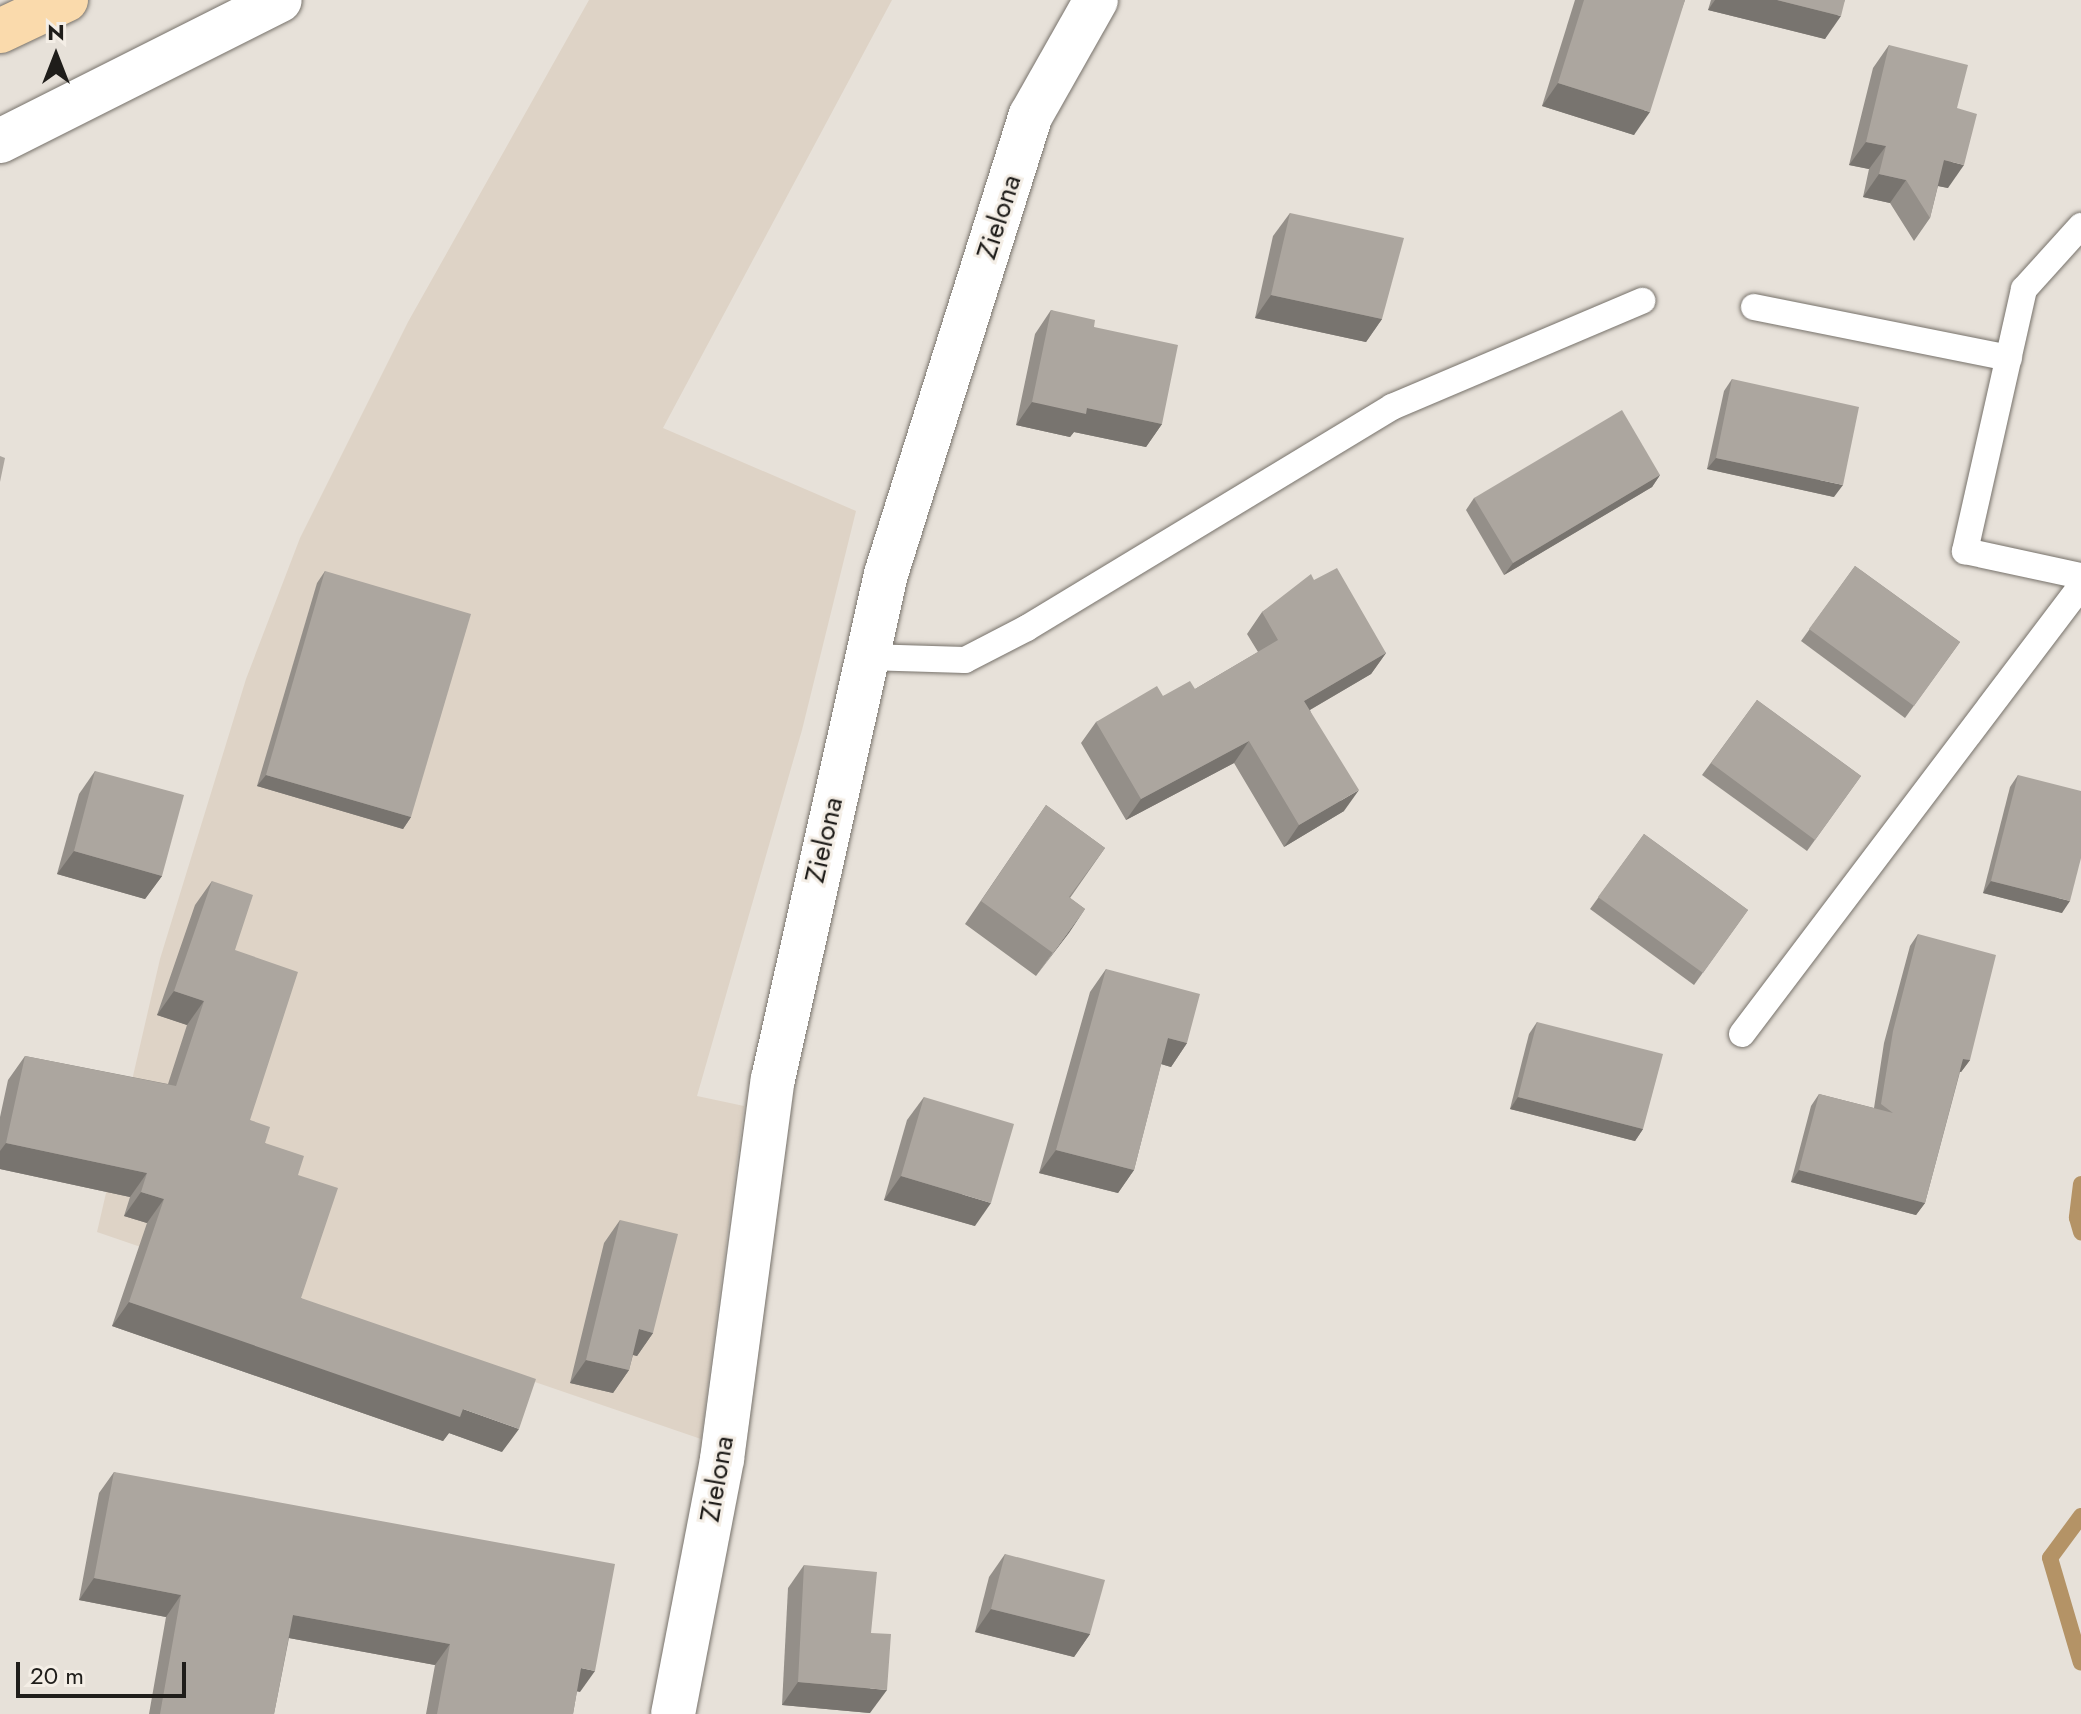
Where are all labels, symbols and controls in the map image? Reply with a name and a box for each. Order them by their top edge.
north arrow [16,16,96,96]
text: N [47,16,65,48]
street label: Zielona [970,171,1028,263]
street label: Zielona [798,794,850,886]
street label: Zielona [693,1433,741,1525]
scale bar [20,1646,190,1696]
text: 20 m [30,1658,84,1693]

